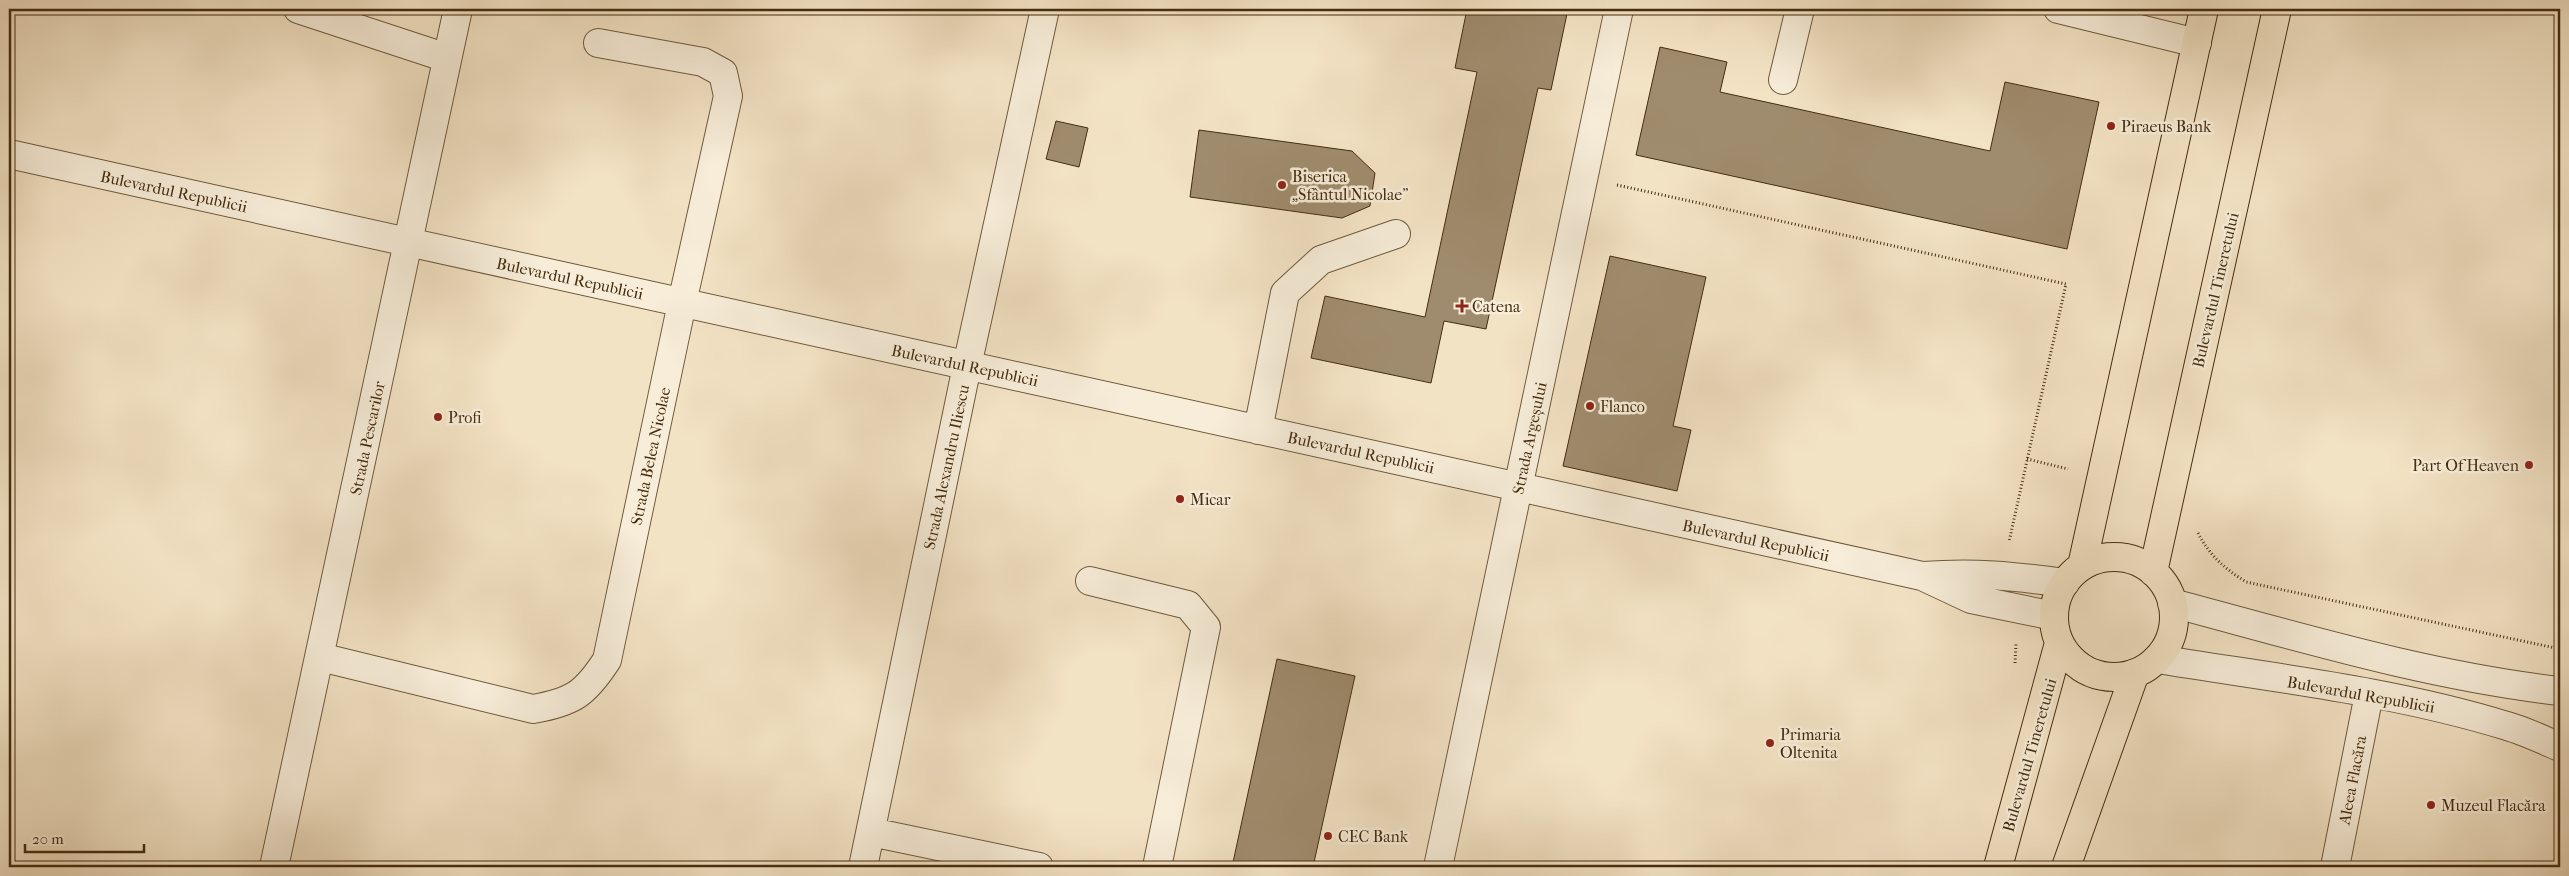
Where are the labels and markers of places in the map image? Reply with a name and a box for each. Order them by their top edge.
place label: Piraeus Bank [2121,117,2212,136]
marker: Piraeus Bank [2105,120,2117,132]
place label: Biserica „Sfântul Nicolae" [1292,167,1408,204]
marker: Biserica „Sfântul Nicolae" [1276,179,1288,191]
place label: Catena [1472,297,1521,316]
marker: Catena [1456,300,1468,312]
place label: Flanco [1600,397,1645,416]
marker: Flanco [1584,400,1596,412]
place label: Profi [448,408,481,427]
marker: Profi [432,411,444,423]
place label: Part Of Heaven [2412,456,2520,475]
marker: Part Of Heaven [2523,459,2535,471]
place label: Micar [1190,490,1231,509]
marker: Micar [1174,493,1186,505]
place label: Primaria Oltenita [1780,725,1841,762]
marker: Primaria Oltenita [1764,737,1776,749]
place label: Muzeul Flacăra [2441,796,2546,815]
marker: Muzeul Flacăra [2425,799,2437,811]
place label: CEC Bank [1338,827,1409,846]
marker: CEC Bank [1322,830,1334,842]

